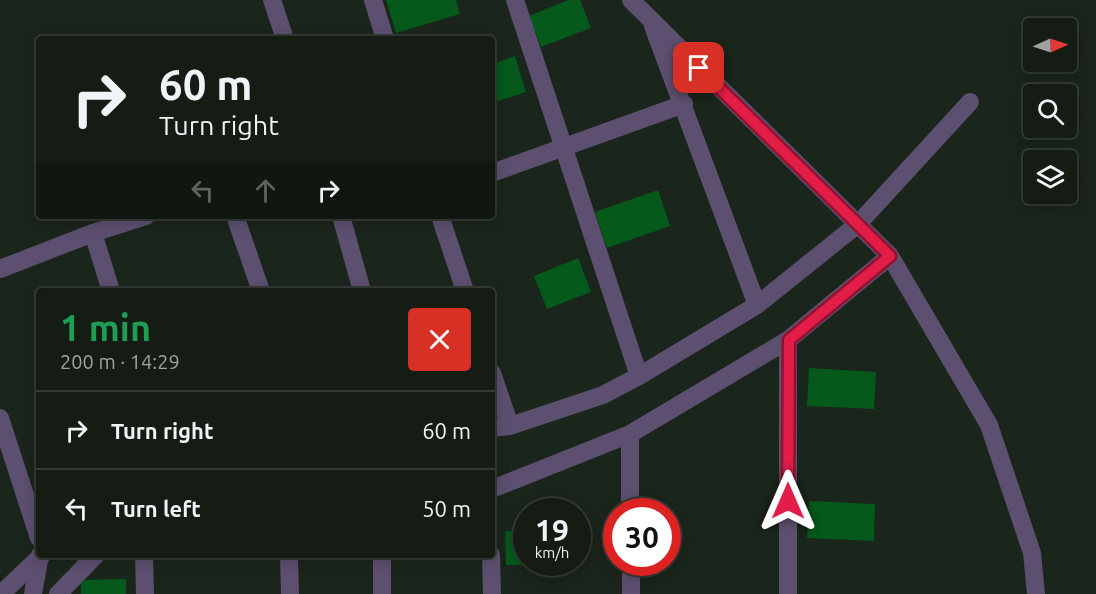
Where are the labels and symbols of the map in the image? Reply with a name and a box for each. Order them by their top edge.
north arrow [1023,18,1077,72]
pin [673,42,724,93]
position arrow [756,469,820,533]
speed limit sign: 30 [603,498,681,576]

